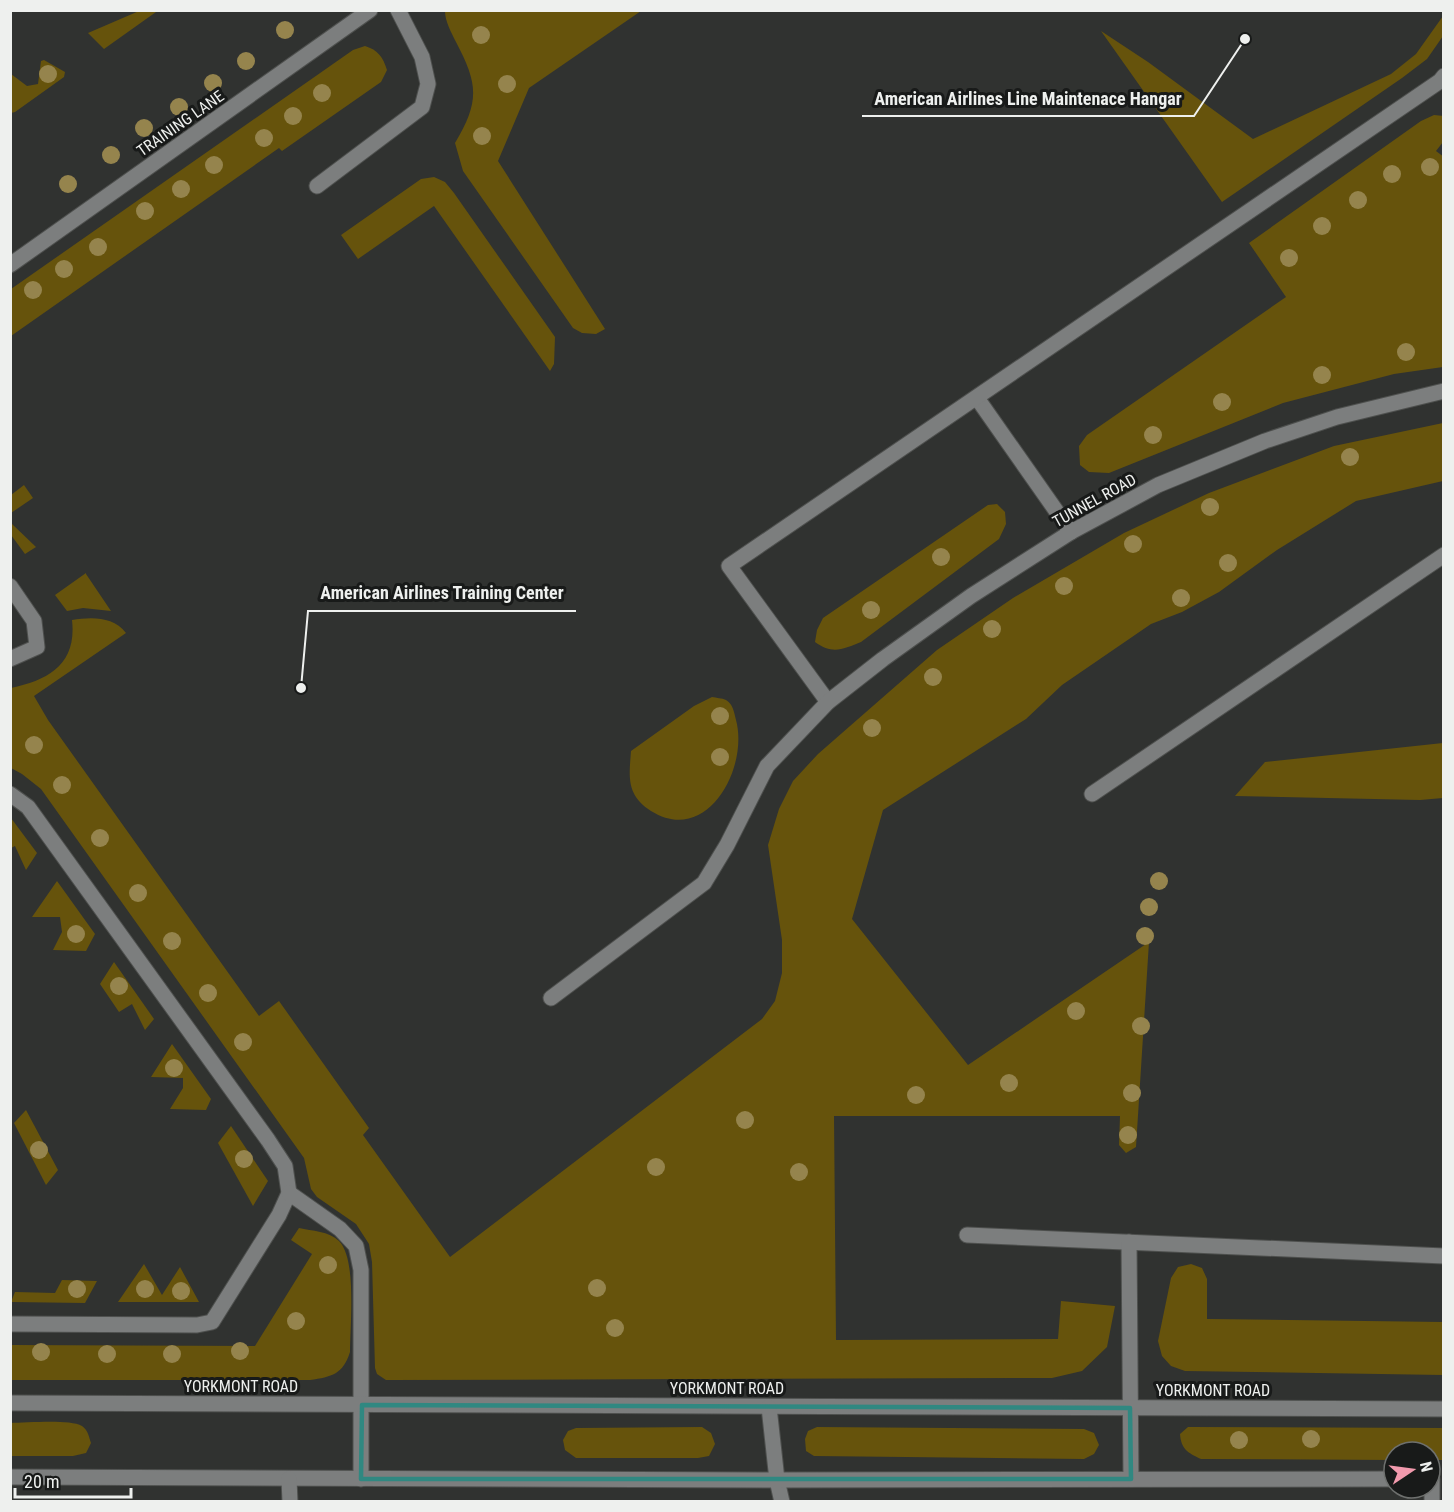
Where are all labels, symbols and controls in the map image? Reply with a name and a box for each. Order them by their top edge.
callout: American Airlines Line Maintenace Hangar [862,80,1194,116]
street label: TRAINING LANE [133,86,227,160]
text: American Airlines Line Maintenace Hangar [874,88,1182,109]
street label: TUNNEL ROAD [1049,470,1139,531]
callout: American Airlines Training Center [308,575,576,611]
text: American Airlines Training Center [320,582,564,603]
street label: YORKMONT ROAD [184,1377,298,1396]
street label: YORKMONT ROAD [670,1379,784,1398]
street label: YORKMONT ROAD [1156,1381,1270,1400]
north arrow [1382,1440,1442,1500]
text: N [1416,1460,1436,1474]
scale bar [15,1461,130,1499]
text: 20 m [24,1471,59,1492]

